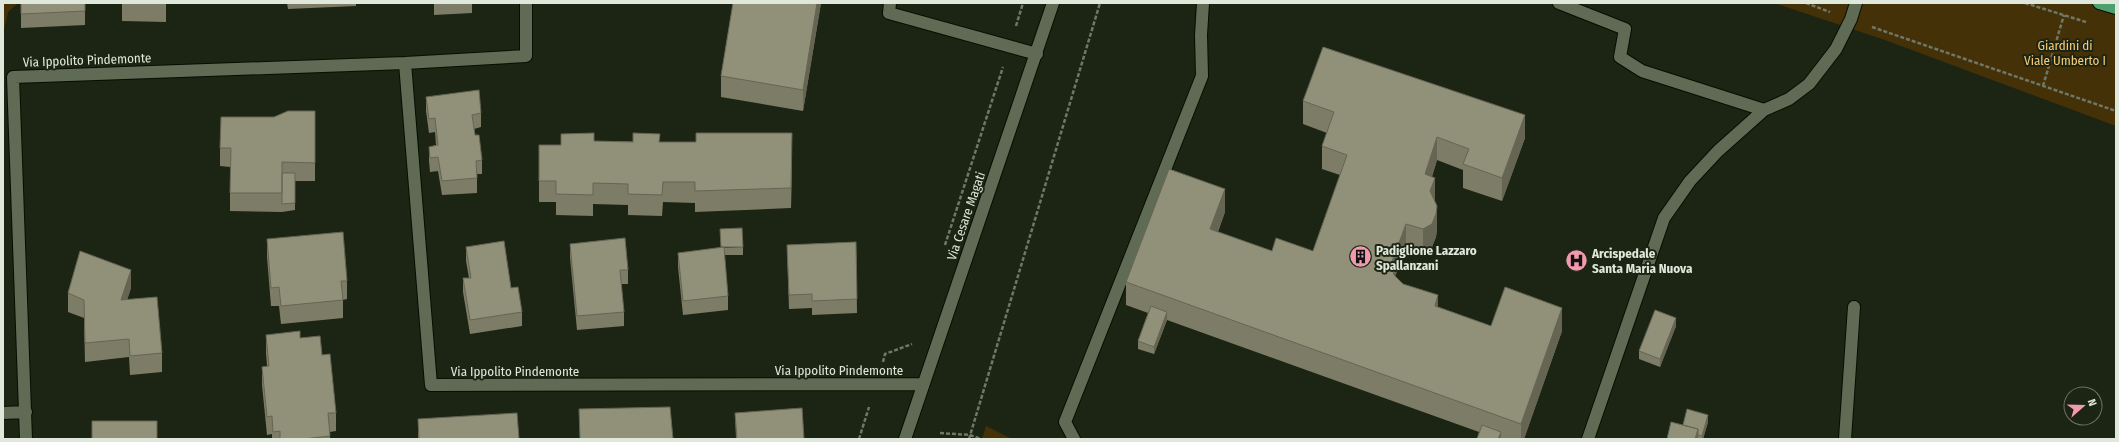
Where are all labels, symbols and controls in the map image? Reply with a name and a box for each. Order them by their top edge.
park label: Giardini di Viale Umberto I [2024,38,2106,68]
street label: Via Ippolito Pindemonte [23,50,151,70]
street label: Via Cesare Magati [944,170,988,262]
place label: Padiglione Lazzaro Spallanzani [1376,243,1477,273]
building icon: Padiglione Lazzaro Spallanzani [1348,244,1374,270]
place label: Arcispedale Santa Maria Nuova [1591,246,1693,276]
hospital icon: Arcispedale Santa Maria Nuova [1563,247,1589,273]
street label: Via Ippolito Pindemonte [775,363,903,378]
street label: Via Ippolito Pindemonte [451,364,579,379]
north arrow [2063,386,2103,426]
text: N [2085,397,2099,408]

